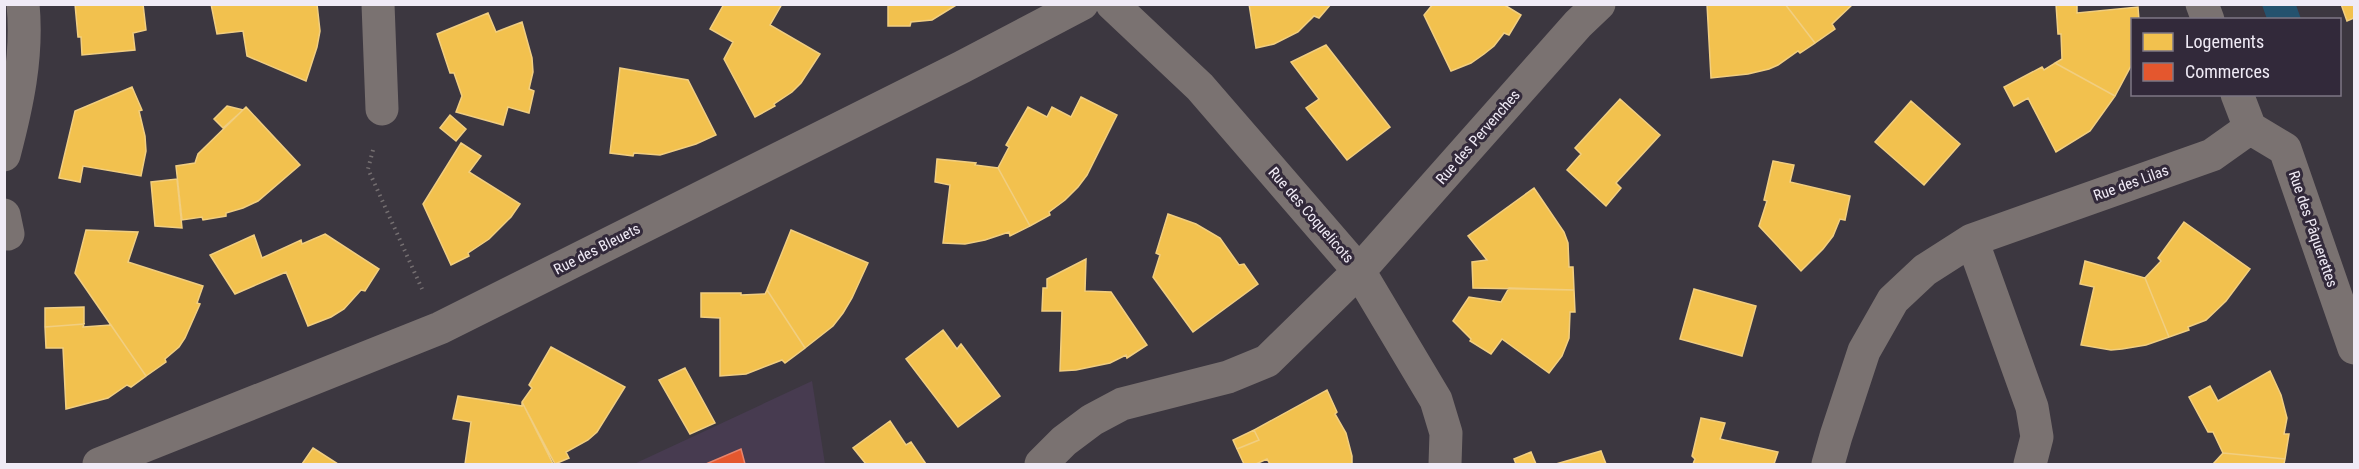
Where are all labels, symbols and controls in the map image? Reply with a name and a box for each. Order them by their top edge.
legend [2131,18,2341,96]
text: Logements [2185,31,2264,52]
text: Commerces [2185,61,2270,82]
street label: Rue des Pervenches [1432,86,1524,188]
street label: Rue des Lilas [2091,161,2171,205]
street label: Rue des Coquelicots [1265,163,1358,267]
street label: Rue des Pâquerettes [2285,168,2341,290]
street label: Rue des Bleuets [551,219,643,279]

